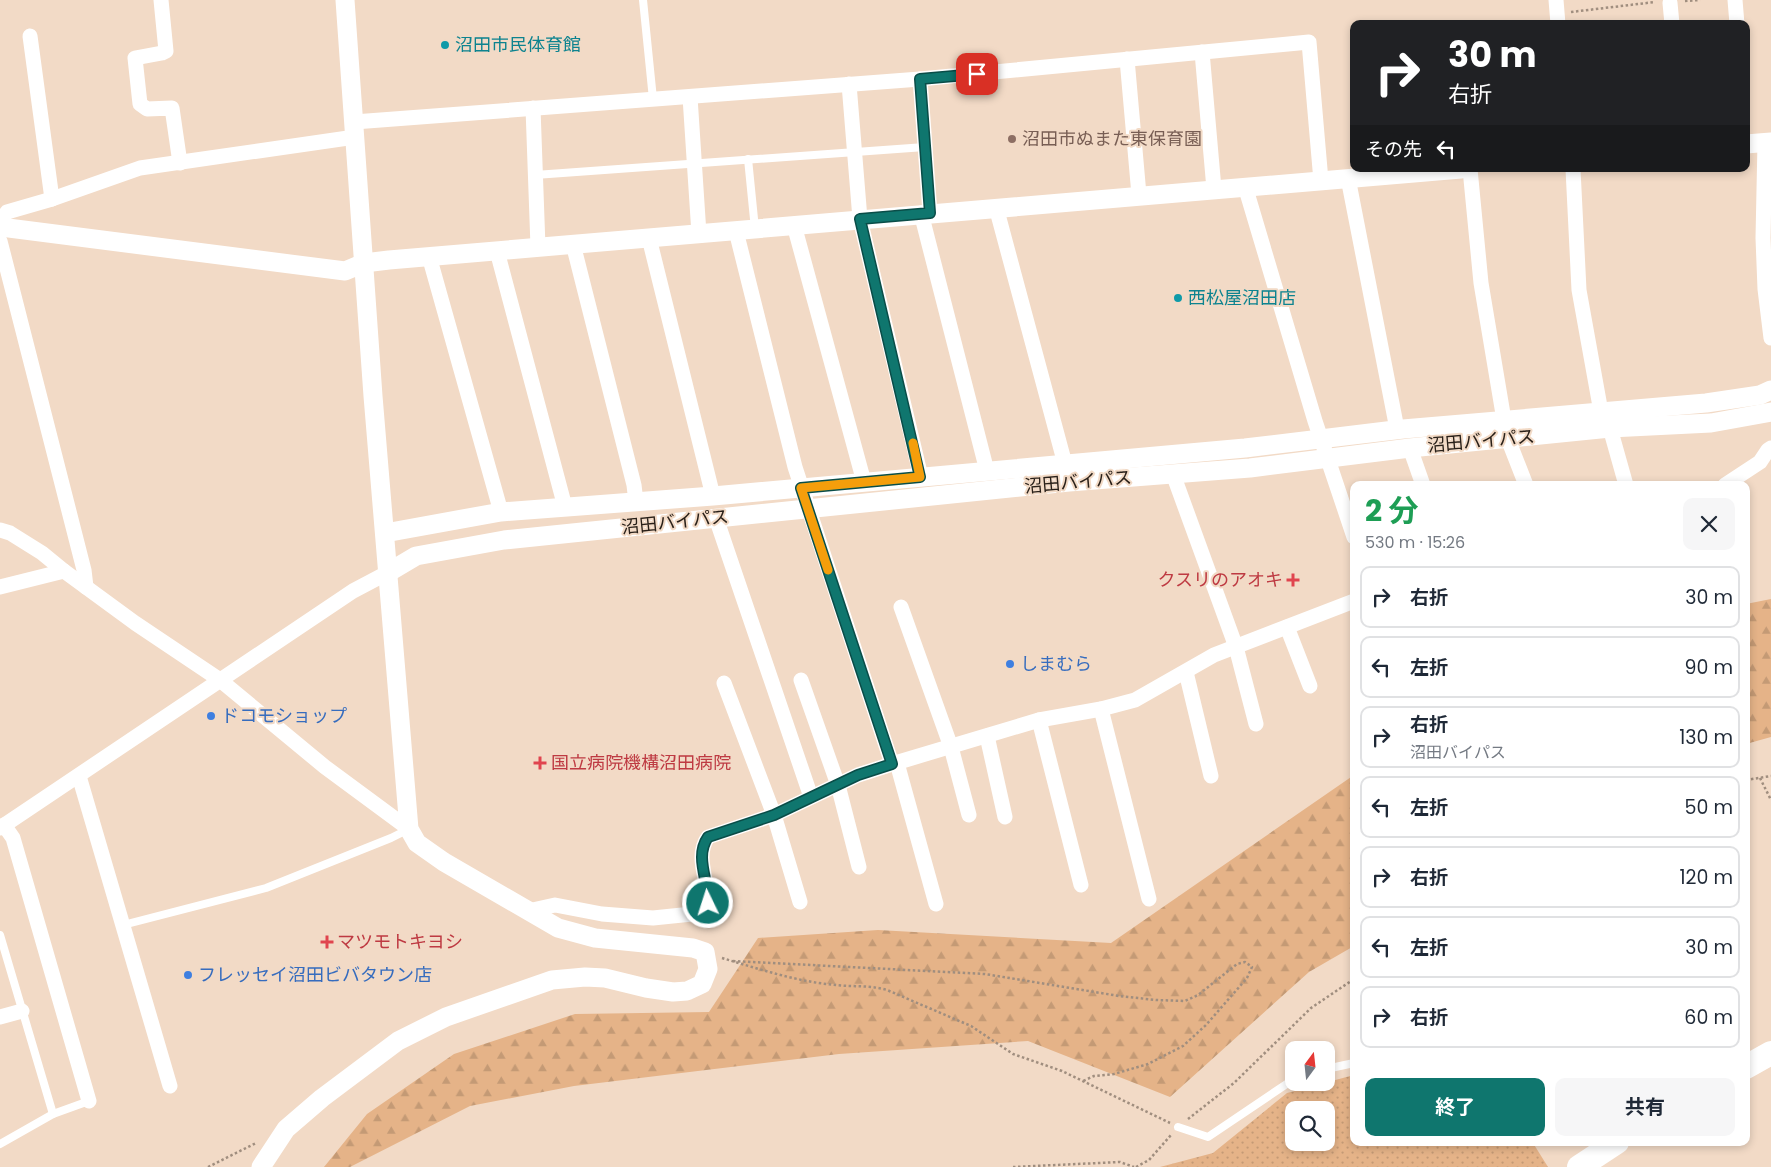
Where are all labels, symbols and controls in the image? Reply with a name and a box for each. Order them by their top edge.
text: 30 m [1448,30,1536,79]
place label: 沼田市民体育館 [455,32,581,57]
marker: 沼田市民体育館 [439,39,451,51]
icon: right [1365,40,1430,105]
pin [956,53,998,95]
icon: arrive [963,60,991,88]
text: 右折 [1448,79,1492,110]
place label: 沼田市ぬまた東保育園 [1022,126,1202,151]
marker: 沼田市ぬまた東保育園 [1006,133,1018,145]
icon: left [1432,135,1460,163]
text: その先 [1365,136,1422,163]
place label: 西松屋沼田店 [1188,285,1296,310]
marker: 西松屋沼田店 [1172,292,1184,304]
street label: 沼田バイパス [1426,423,1536,458]
street label: 沼田バイパス [1023,464,1133,499]
text: 2 分 [1365,489,1419,532]
button: close [1683,498,1735,550]
street label: 沼田バイパス [620,503,730,540]
text: 530 m · 15:26 [1365,531,1465,554]
place label: クスリのアオキ [1158,567,1283,592]
marker: クスリのアオキ [1287,574,1299,586]
icon: right [1367,583,1395,611]
text: 右折 [1410,584,1448,611]
text: 30 m [1685,584,1733,611]
place label: しまむら [1020,651,1092,676]
icon: left [1367,653,1395,681]
text: 左折 [1410,654,1448,681]
text: 90 m [1684,654,1733,681]
marker: しまむら [1004,658,1016,670]
place label: ドコモショップ [221,703,347,728]
marker: ドコモショップ [205,710,217,722]
text: 右折 [1410,711,1448,738]
icon: right [1367,723,1395,751]
text: 130 m [1679,724,1733,751]
text: 沼田バイパス [1410,741,1506,764]
place label: 国立病院機構沼田病院 [551,750,731,775]
marker: 国立病院機構沼田病院 [533,756,547,770]
icon: left [1367,793,1395,821]
text: 左折 [1410,794,1448,821]
text: 50 m [1684,794,1733,821]
icon: right [1367,863,1395,891]
text: 右折 [1410,864,1448,891]
text: 120 m [1679,864,1733,891]
position arrow [681,876,733,928]
place label: マツモトキヨシ [337,929,463,954]
icon: left [1367,933,1395,961]
text: 左折 [1410,934,1448,961]
text: 30 m [1685,934,1733,961]
marker: マツモトキヨシ [321,936,333,948]
place label: フレッセイ沼田ビバタウン店 [198,962,432,987]
marker: フレッセイ沼田ビバタウン店 [182,969,194,981]
icon: right [1367,1003,1395,1031]
text: 右折 [1410,1004,1448,1031]
text: 60 m [1684,1004,1733,1031]
north arrow [1285,1041,1335,1091]
map controls [1285,1041,1335,1151]
button: 終了 [1365,1078,1545,1136]
button: 共有 [1555,1078,1735,1136]
button: search [1285,1101,1335,1151]

